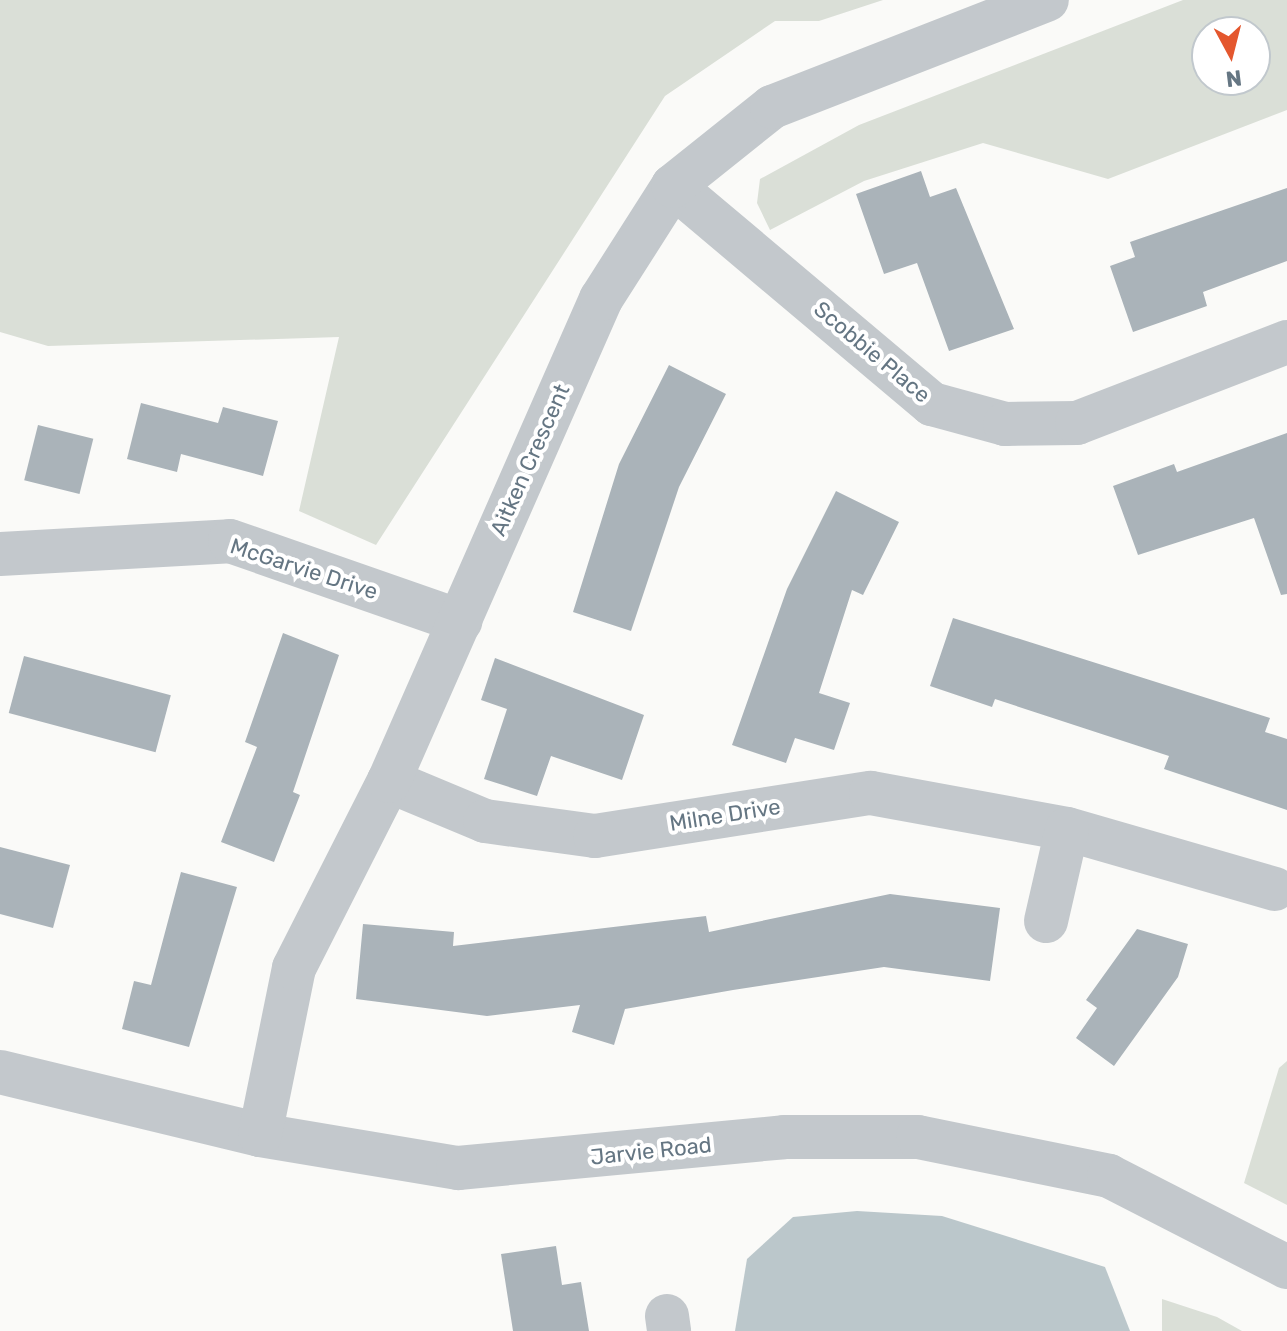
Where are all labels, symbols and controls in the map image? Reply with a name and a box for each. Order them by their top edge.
north arrow [1191,16,1271,96]
text: N [1224,64,1243,93]
street label: Scobbie Place [808,296,936,408]
street label: Aitken Crescent [485,380,575,540]
street label: McGarvie Drive [227,533,381,605]
street label: Milne Drive [668,793,782,837]
street label: Jarvie Road [589,1132,713,1170]

